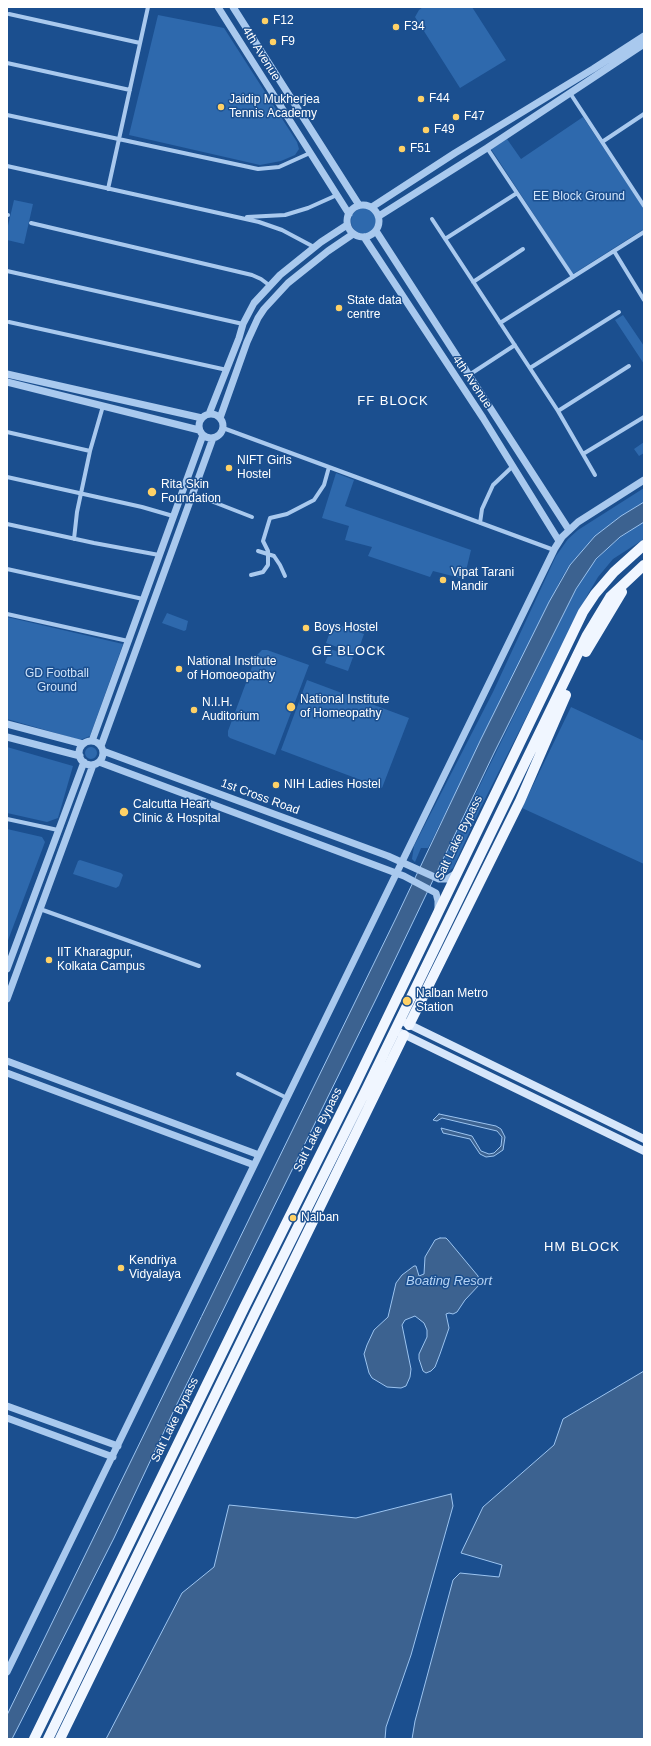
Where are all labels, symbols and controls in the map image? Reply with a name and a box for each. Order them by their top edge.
place label: F12 [273,14,294,28]
marker: F12 [260,16,270,26]
place label: F34 [404,20,425,34]
marker: F34 [391,22,401,32]
street label: 4th Avenue [239,25,283,83]
place label: F9 [281,35,295,49]
marker: F9 [268,37,278,47]
place label: F44 [429,92,450,106]
place label: Jaidip Mukherjea Tennis Academy [229,93,320,121]
marker: F44 [416,94,426,104]
marker: Jaidip Mukherjea Tennis Academy [216,102,226,112]
place label: F47 [464,110,485,124]
marker: F47 [451,112,461,122]
place label: F49 [434,123,455,137]
marker: F49 [421,125,431,135]
place label: F51 [410,142,431,156]
marker: F51 [397,144,407,154]
park label: EE Block Ground [533,190,625,204]
place label: State data centre [347,294,402,322]
marker: State data centre [334,303,344,313]
street label: 4th Avenue [449,353,495,411]
district label: FF BLOCK [357,393,429,409]
place label: NIFT Girls Hostel [237,454,292,482]
marker: NIFT Girls Hostel [224,463,234,473]
place label: Rita Skin Foundation [161,478,221,506]
marker: Rita Skin Foundation [146,486,158,498]
place label: Vipat Tarani Mandir [451,566,514,594]
marker: Vipat Tarani Mandir [438,575,448,585]
place label: Boys Hostel [314,621,378,635]
marker: Boys Hostel [301,623,311,633]
district label: GE BLOCK [312,643,386,659]
place label: National Institute of Homoeopathy [187,655,276,683]
marker: National Institute of Homoeopathy [174,664,184,674]
park label: GD Football Ground [25,667,89,695]
place label: National Institute of Homeopathy [300,693,389,721]
place label: N.I.H. Auditorium [202,696,259,724]
marker: National Institute of Homeopathy [285,701,297,713]
marker: N.I.H. Auditorium [189,705,199,715]
street label: 1st Cross Road [219,776,301,818]
place label: NIH Ladies Hostel [284,778,381,792]
marker: NIH Ladies Hostel [271,780,281,790]
street label: Salt Lake Bypass [432,793,486,883]
place label: Calcutta Heart Clinic & Hospital [133,798,220,826]
marker: Calcutta Heart Clinic & Hospital [118,806,130,818]
place label: IIT Kharagpur, Kolkata Campus [57,946,145,974]
marker: IIT Kharagpur, Kolkata Campus [44,955,54,965]
place label: Nalban Metro Station [416,987,488,1015]
marker: Nalban Metro Station [401,995,413,1007]
street label: Salt Lake Bypass [291,1085,345,1175]
place label: Nalban [301,1211,339,1225]
marker: Nalban [288,1213,298,1223]
district label: HM BLOCK [544,1239,620,1255]
place label: Kendriya Vidyalaya [129,1254,181,1282]
marker: Kendriya Vidyalaya [116,1263,126,1273]
water label: Boating Resort [406,1273,492,1289]
street label: Salt Lake Bypass [148,1375,202,1465]

